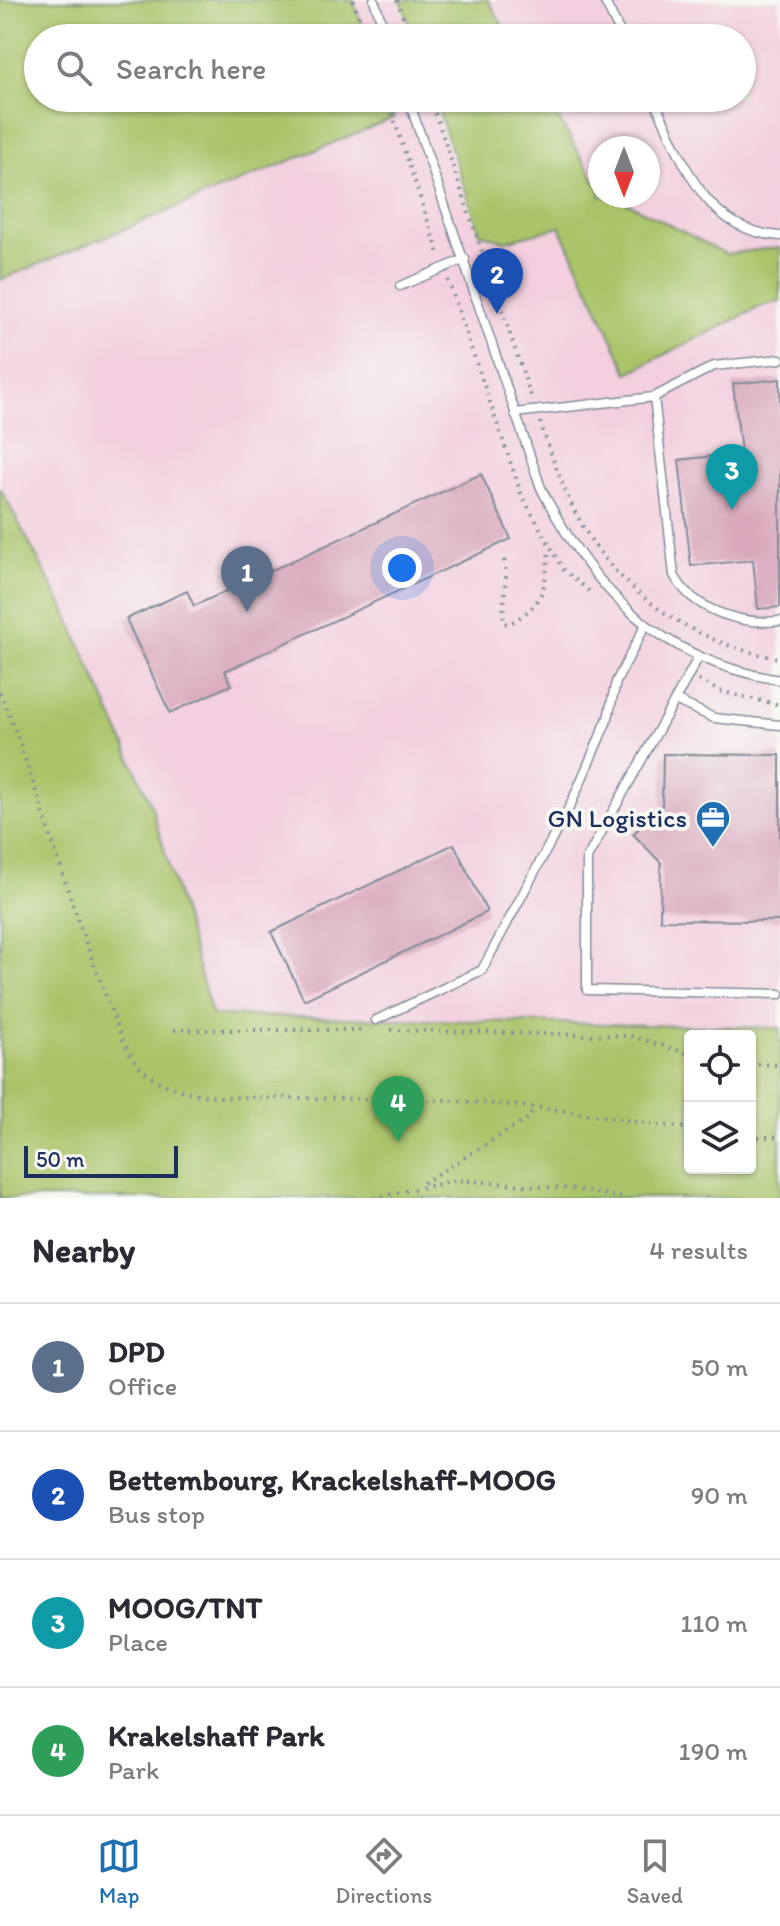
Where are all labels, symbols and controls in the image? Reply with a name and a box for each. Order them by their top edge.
search box [24,24,756,112]
icon: search [52,46,96,90]
text: Search here [116,50,266,87]
north arrow [588,136,660,208]
pin: 2 [471,248,523,314]
pin: 3 [706,444,758,510]
pin: 1 [221,546,273,612]
your location [382,548,422,588]
office icon: GN Logistics [694,799,732,849]
place label: GN Logistics [548,802,687,834]
map controls [684,1030,756,1174]
button: locate [684,1030,756,1102]
pin: 4 [372,1076,424,1142]
button: layers [684,1102,756,1174]
scale bar [24,1142,178,1178]
text: 50 m [36,1146,85,1173]
text: Nearby [32,1230,135,1271]
text: 4 results [649,1234,748,1266]
text: DPD [108,1333,165,1370]
text: 1 [52,1351,64,1383]
text: 50 m [691,1351,748,1383]
text: Office [108,1370,177,1402]
text: Bettembourg, Krackelshaff-MOOG [108,1461,556,1498]
text: 2 [51,1479,65,1511]
text: 90 m [691,1479,748,1511]
text: Bus stop [108,1498,205,1530]
text: MOOG/TNT [108,1589,262,1626]
text: 3 [51,1607,65,1639]
text: 110 m [680,1607,748,1639]
text: Place [108,1626,168,1658]
text: Krakelshaff Park [108,1717,324,1754]
text: 4 [50,1735,66,1767]
text: 190 m [679,1735,748,1767]
text: Park [108,1754,159,1786]
tab: Map [97,1834,141,1909]
tab: Directions [336,1834,432,1909]
tab: Saved [627,1834,683,1909]

